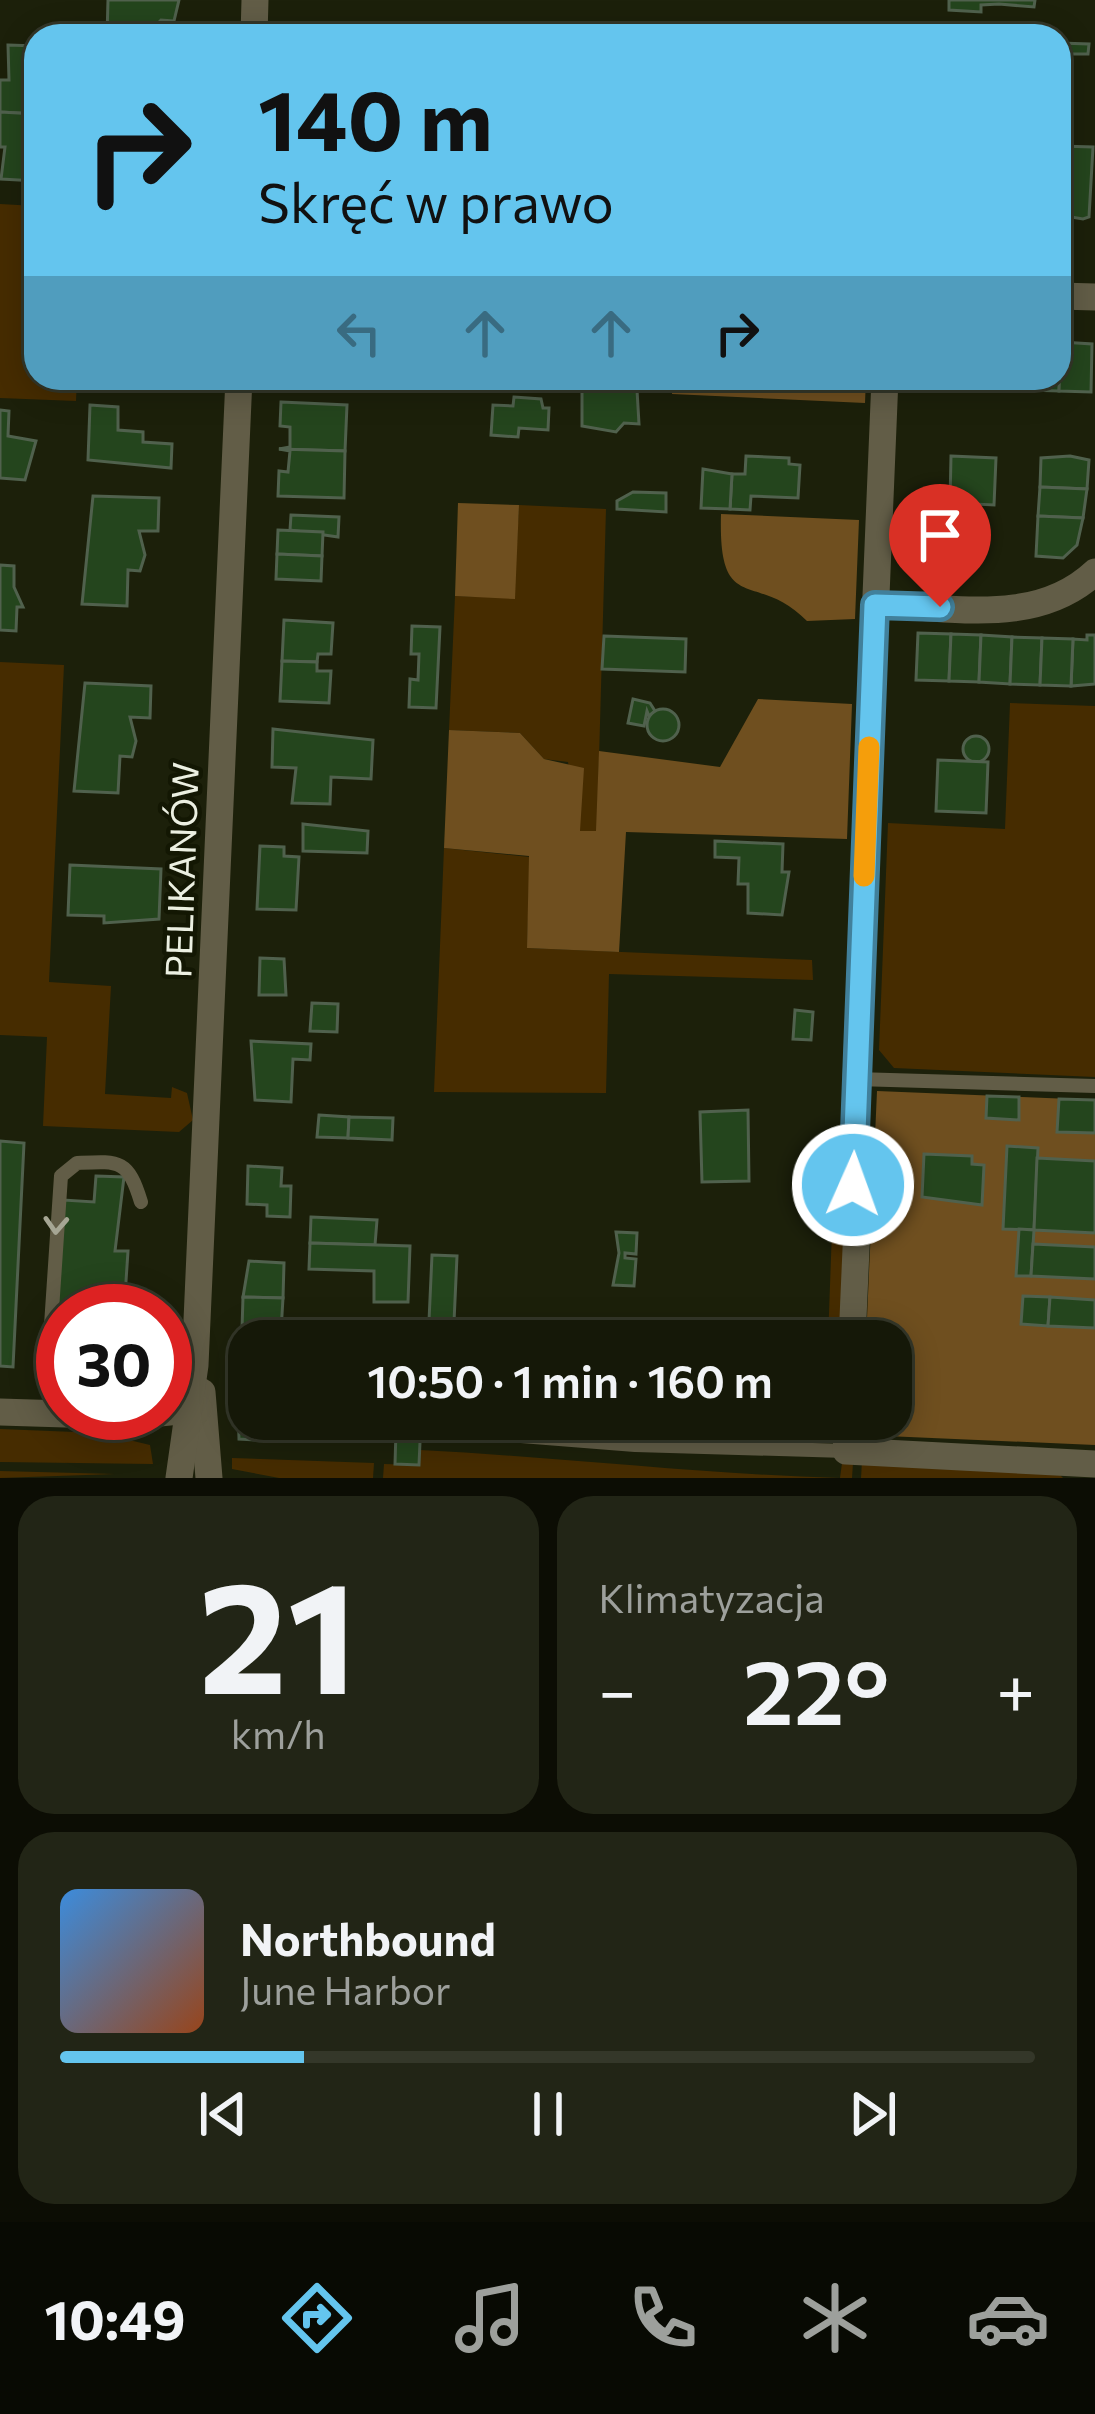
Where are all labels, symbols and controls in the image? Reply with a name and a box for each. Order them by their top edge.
text: 140 m [258,66,493,168]
icon: right [60,72,216,228]
text: Skręć w prawo [258,168,614,234]
icon: left [326,300,392,366]
icon: ahead [452,300,518,366]
icon: ahead [578,300,644,366]
icon: right [704,300,770,366]
pin [889,484,991,607]
icon: arrive [907,502,973,568]
street label: PELIKANÓW [154,761,206,979]
position arrow [790,1122,916,1248]
one-way arrow [43,1216,69,1235]
speed limit sign: 30 [36,1284,192,1440]
text: 10:50 · 1 min · 160 m [367,1352,773,1407]
text: 21 [199,1535,358,1726]
text: Klimatyzacja [599,1573,825,1621]
text: 22° [743,1633,889,1744]
text: − [599,1648,636,1729]
text: + [996,1648,1035,1729]
text: km/h [231,1709,326,1757]
text: Northbound [240,1910,496,1965]
text: June Harbor [240,1965,451,2013]
icon: previous [190,2081,256,2147]
icon: pause [515,2081,581,2147]
icon: next [840,2081,906,2147]
icon: directions [275,2276,359,2360]
icon: music [448,2276,532,2360]
icon: phone [621,2276,705,2360]
icon: climate [793,2276,877,2360]
icon: car [966,2276,1050,2360]
text: 10:49 [44,2285,186,2351]

